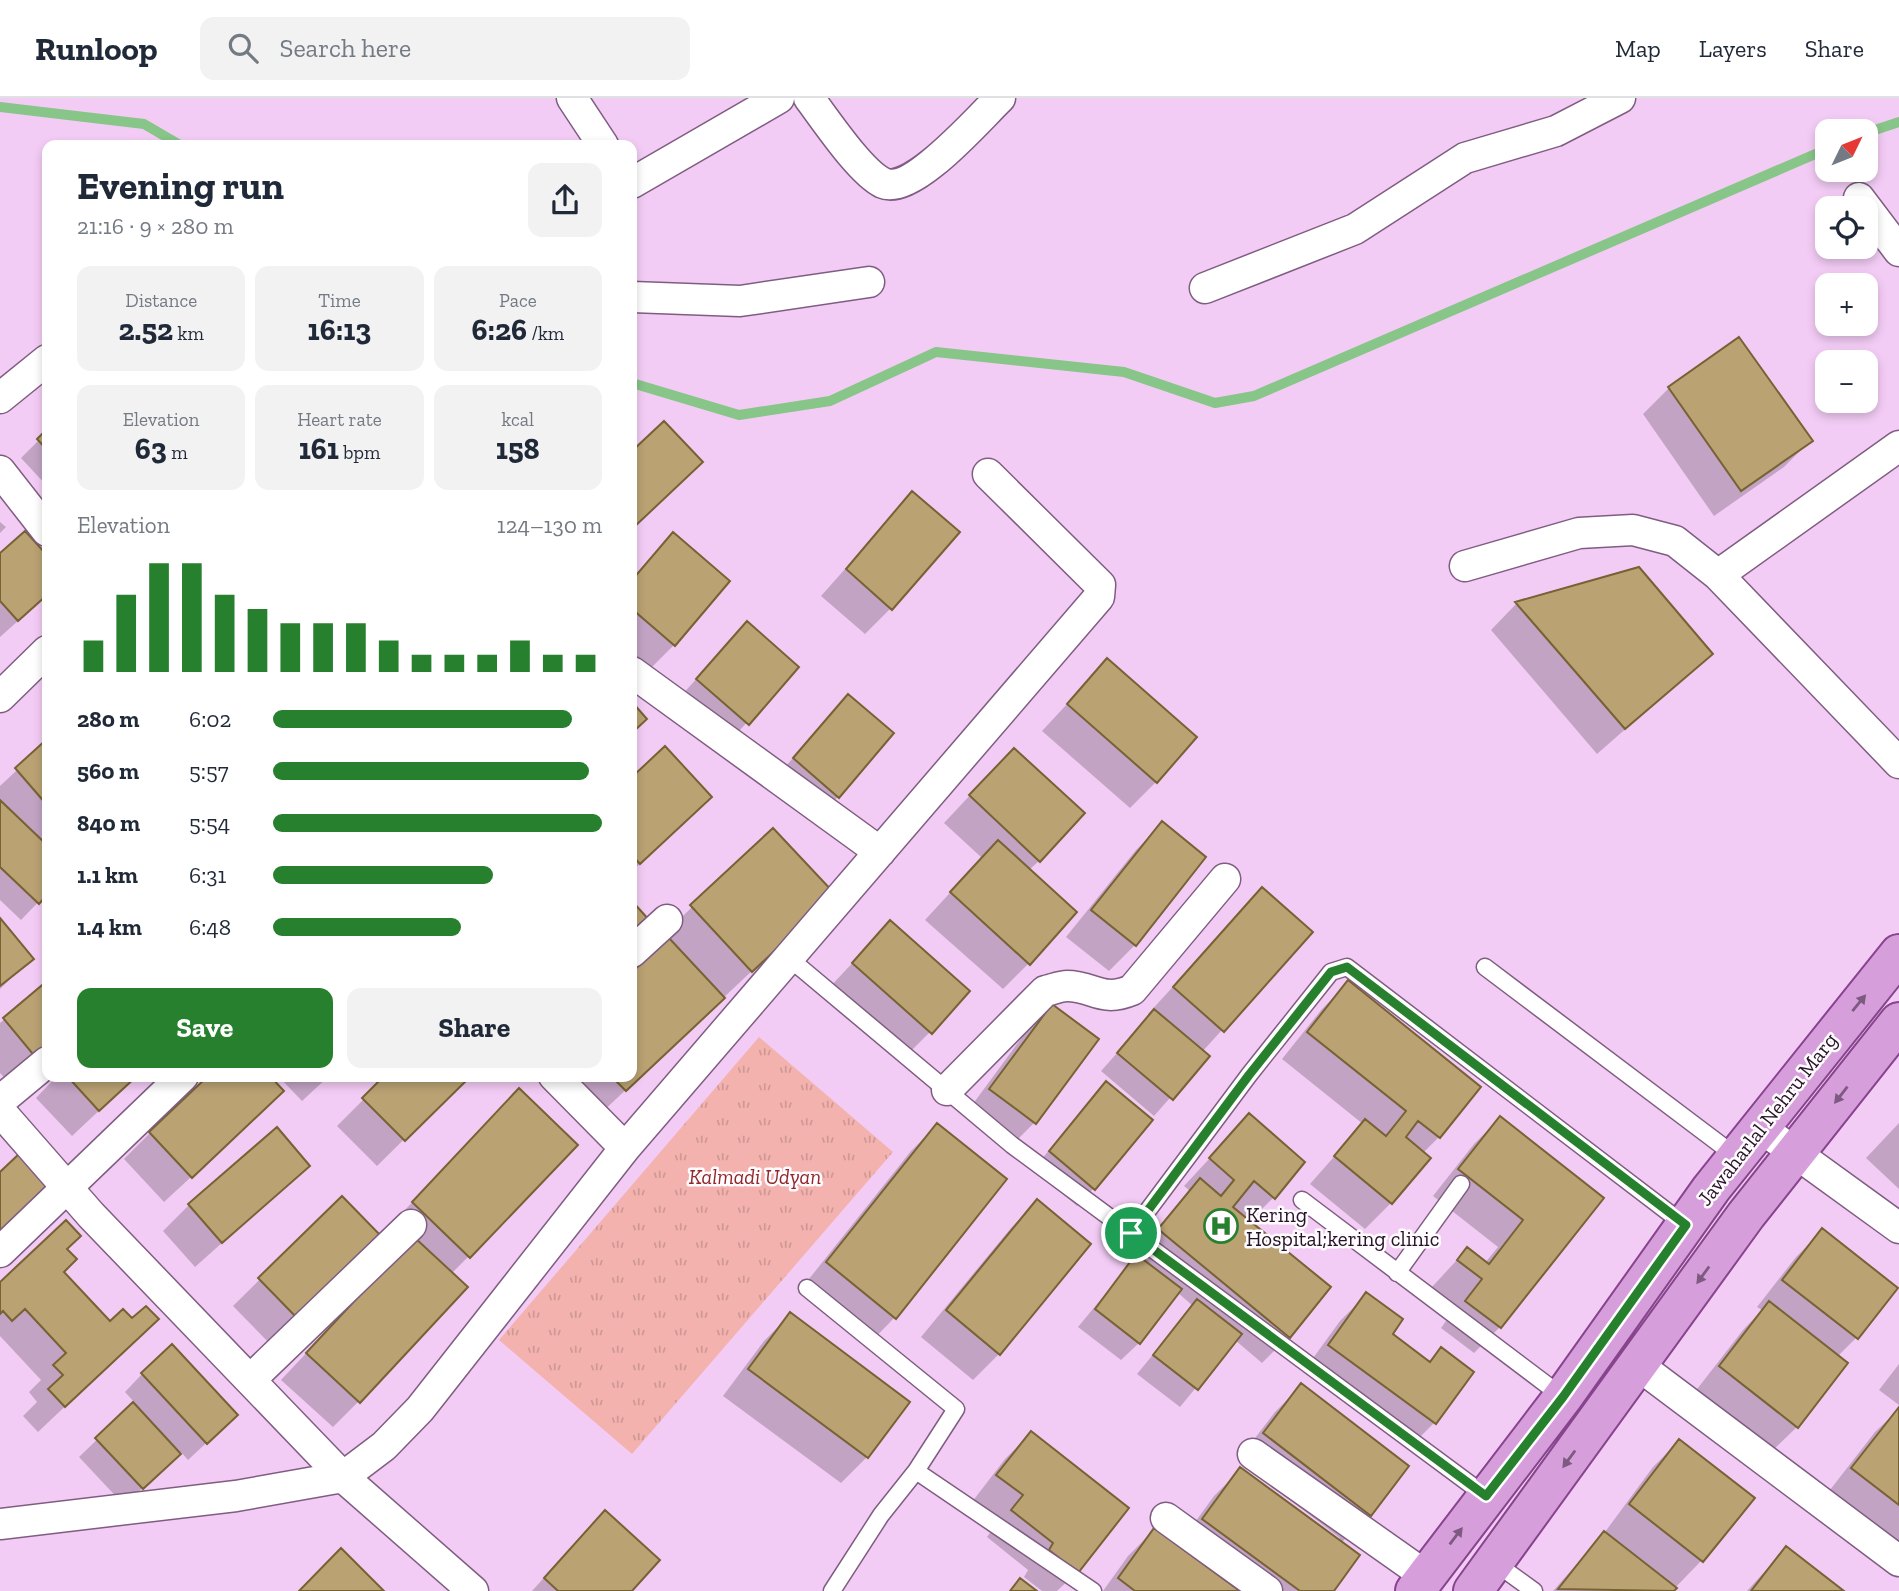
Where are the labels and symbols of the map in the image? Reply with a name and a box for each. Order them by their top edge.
north arrow [1815,119,1878,182]
one-way arrow [1851,995,1866,1013]
street label: Jawaharlal Nehru Marg [1692,1027,1843,1210]
one-way arrow [1834,1086,1849,1103]
park label: Kalmadi Udyan [689,1164,821,1189]
place label: Kering Hospital;kering clinic [1246,1202,1439,1251]
pin [1101,1203,1161,1263]
hospital icon: Kering Hospital;kering clinic [1202,1207,1240,1245]
one-way arrow [1696,1266,1710,1284]
one-way arrow [1562,1450,1576,1468]
one-way arrow [1448,1527,1462,1545]

